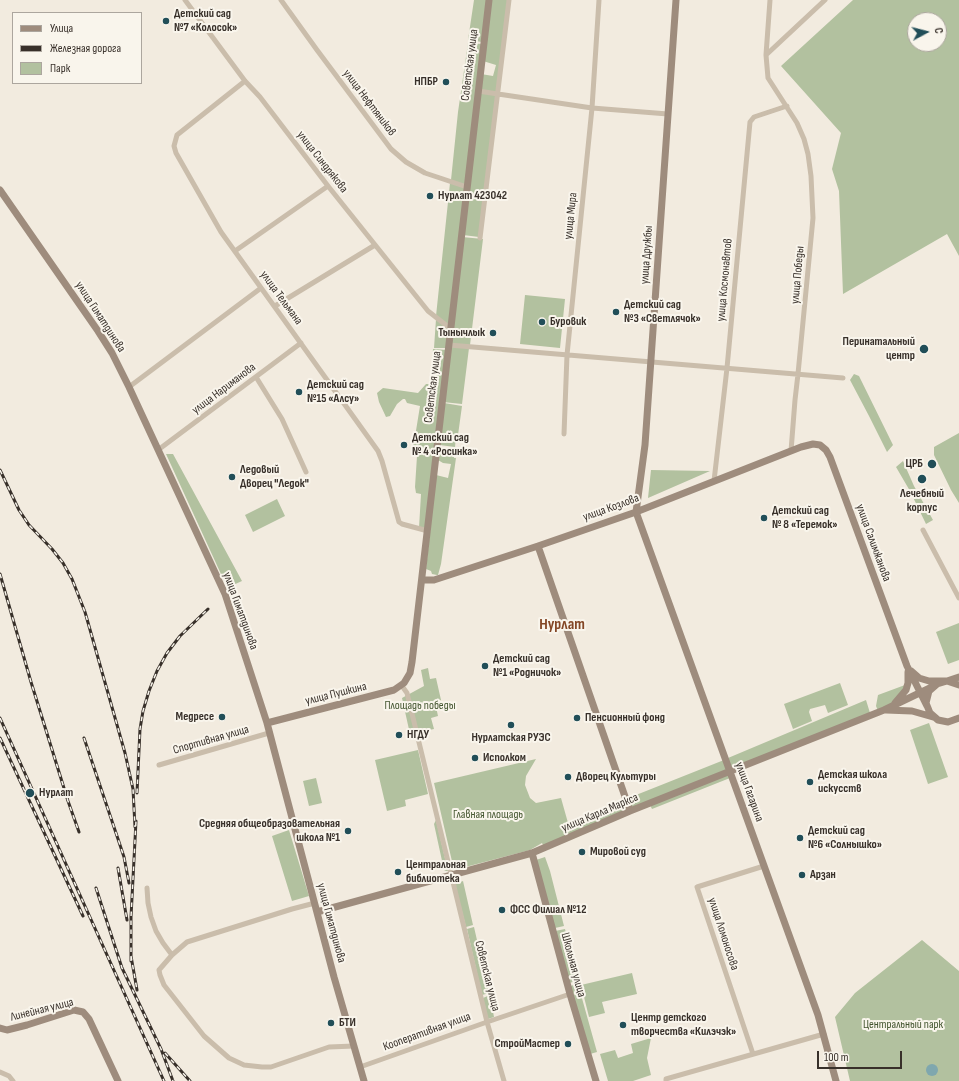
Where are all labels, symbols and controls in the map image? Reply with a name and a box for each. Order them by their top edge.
place label: Детский сад №7 «Колосок» [174,7,237,35]
legend [12,12,142,84]
north arrow [907,12,947,52]
marker: Детский сад №7 «Колосок» [161,16,171,26]
text: Улица [50,21,73,36]
text: С [932,27,945,34]
street label: Советская улица [458,28,482,102]
text: Железная дорога [50,41,121,56]
text: Парк [50,61,70,76]
street label: улица Нефтяников [339,67,399,139]
place label: НПБР [414,75,438,89]
marker: НПБР [441,77,451,87]
street label: улица Синдрякова [293,128,351,196]
place label: Нурлат 423042 [438,189,507,203]
marker: Нурлат 423042 [425,191,435,201]
street label: улица Мира [561,192,581,240]
street label: улица Дружбы [638,225,656,285]
street label: улица Космонавтов [714,238,736,322]
street label: улица Победы [788,245,808,305]
street label: улица Тельмана [257,268,305,328]
street label: улица Гиматдинова [72,279,128,355]
place label: Детский сад №3 «Светлячок» [624,298,701,326]
marker: Детский сад №3 «Светлячок» [611,307,621,317]
place label: Буровик [550,315,586,329]
marker: Буровик [537,317,547,327]
place label: Тынычлык [438,326,485,340]
marker: Тынычлык [488,328,498,338]
place label: Перинатальный центр [843,335,915,363]
marker: Перинатальный центр [918,343,930,355]
street label: Советская улица [421,350,445,424]
street label: улица Нариманова [189,360,259,418]
place label: Детский сад №15 «Алсу» [307,378,364,406]
marker: Детский сад №15 «Алсу» [294,387,304,397]
place label: Детский сад № 4 «Росинка» [412,431,477,459]
marker: Детский сад № 4 «Росинка» [399,440,409,450]
place label: ЦРБ [905,457,923,471]
marker: ЦРБ [926,458,938,470]
place label: Ледовый Дворец "Ледок" [240,463,309,491]
marker: Ледовый Дворец "Ледок" [227,472,237,482]
marker: Лечебный корпус [916,473,928,485]
place label: Лечебный корпус [900,487,944,515]
street label: улица Козлова [581,491,641,525]
street label: улица Салимжанова [852,502,894,584]
place label: Детский сад № 8 «Теремок» [772,504,837,532]
marker: Детский сад № 8 «Теремок» [759,513,769,523]
street label: улица Гиматдинова [219,570,261,652]
district label: Нурлат [539,615,585,635]
place label: Детский сад №1 «Родничок» [493,652,561,680]
marker: Детский сад №1 «Родничок» [480,661,490,671]
street label: улица Пушкина [304,679,368,709]
park label: Площадь победы [384,699,456,713]
place label: Медресе [176,710,214,724]
place label: Пенсионный фонд [585,711,665,725]
marker: Медресе [217,712,227,722]
marker: Пенсионный фонд [572,713,582,723]
marker: Нурлатская РУЭС [506,720,516,730]
street label: Спортивная улица [171,722,251,758]
place label: НГДУ [407,728,429,742]
marker: НГДУ [394,730,404,740]
place label: Нурлатская РУЭС [471,731,551,745]
place label: Исполком [483,751,526,765]
marker: Исполком [470,753,480,763]
street label: улица Гагарина [732,760,766,824]
place label: Детская школа искусств [818,768,887,796]
place label: Дворец Культуры [576,770,656,784]
marker: Дворец Культуры [563,772,573,782]
marker: Детская школа искусств [805,777,815,787]
place label: Нурлат [39,786,73,800]
marker: Нурлат [24,787,36,799]
street label: улица Карла Маркса [560,790,640,836]
park label: Главная площадь [453,808,523,822]
place label: Средняя общеобразовательная школа №1 [199,817,340,845]
place label: Детский сад №6 «Солнышко» [808,824,882,852]
marker: Средняя общеобразовательная школа №1 [343,826,353,836]
marker: Детский сад №6 «Солнышко» [795,833,805,843]
place label: Мировой суд [590,845,646,859]
marker: Мировой суд [577,847,587,857]
place label: Центральная библиотека [406,858,466,886]
marker: Центральная библиотека [393,867,403,877]
place label: Арзан [810,868,836,882]
marker: Арзан [797,870,807,880]
street label: улица Гиматдинова [313,882,349,964]
street label: улица Ломоносова [704,896,742,972]
place label: ФСС Филиал №12 [510,903,586,917]
marker: ФСС Филиал №12 [497,905,507,915]
street label: Школьная улица [557,931,589,999]
street label: Советская улица [471,939,503,1013]
street label: Линейная улица [9,995,75,1025]
street label: Кооперативная улица [381,1009,473,1055]
place label: Центр детского творчества «Килэчэк» [631,1011,736,1039]
place label: БТИ [339,1016,356,1030]
marker: БТИ [326,1018,336,1028]
park label: Центральный парк [863,1018,943,1032]
marker: Центр детского творчества «Килэчэк» [618,1020,628,1030]
place label: СтройМастер [494,1037,560,1051]
marker: СтройМастер [563,1039,573,1049]
scale bar [819,1043,904,1069]
text: 100 m [824,1050,849,1065]

